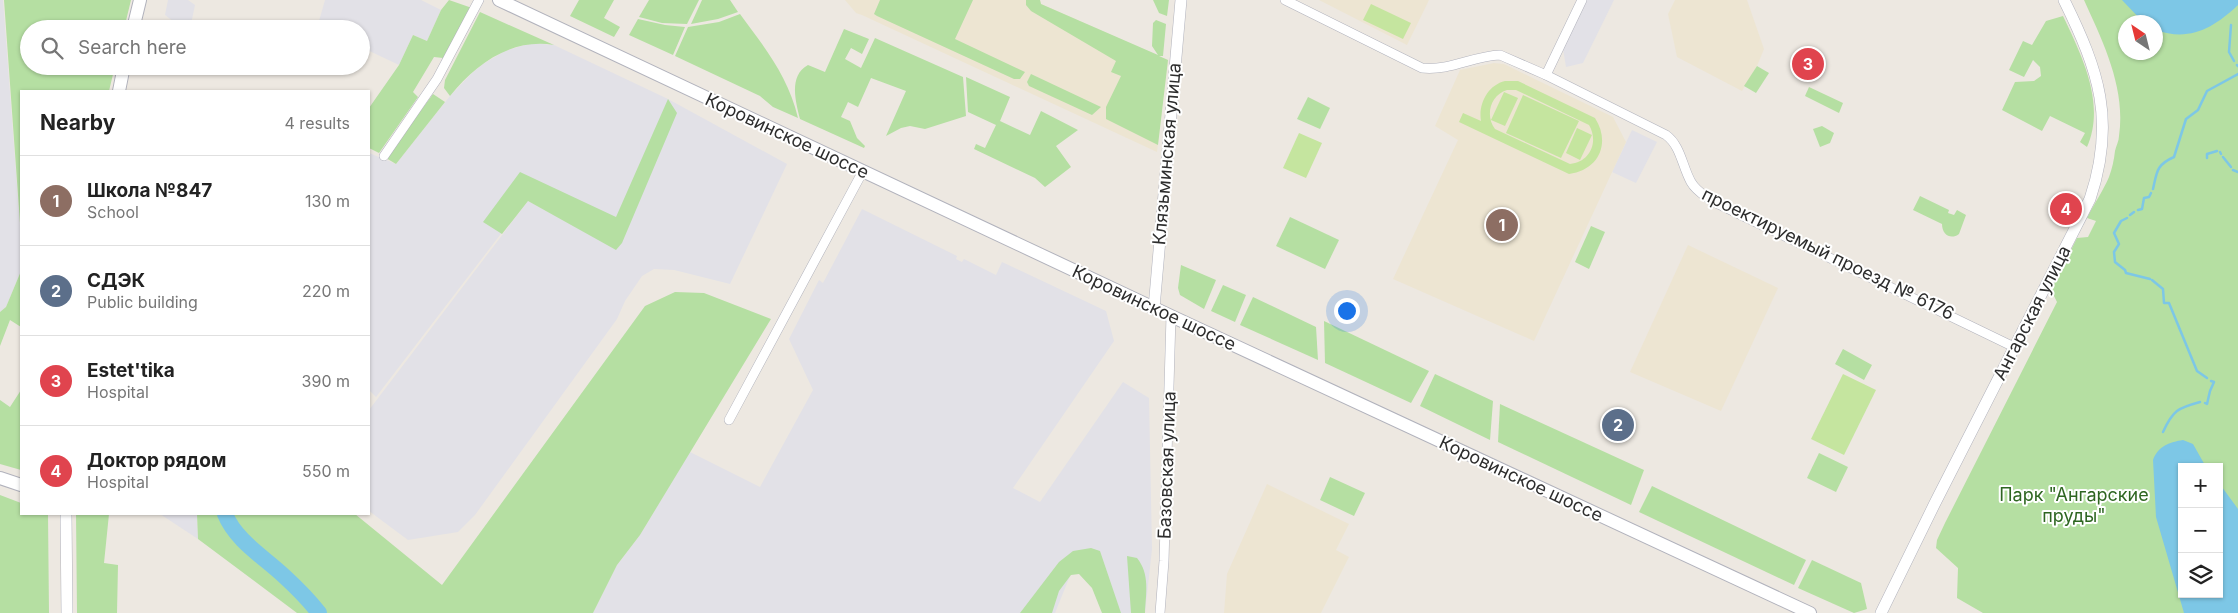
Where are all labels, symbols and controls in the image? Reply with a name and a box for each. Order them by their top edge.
north arrow [2118,15,2163,60]
search box [20,20,370,75]
icon: search [38,34,66,62]
text: Search here [78,36,187,59]
pin: 3 [1792,45,1824,83]
street label: Клязьминская улица [1148,62,1185,246]
street label: Коровинское шоссе [702,88,872,183]
text: Nearby [40,110,115,135]
text: 4 results [285,113,350,133]
text: Школа №847 [87,179,212,202]
street label: проектируемый проезд № 6176 [1699,183,1958,324]
pin: 4 [2050,190,2082,228]
text: 1 [53,191,59,211]
text: 130 m [305,191,350,211]
text: School [87,202,139,222]
pin: 1 [1486,206,1518,244]
street label: Ангарская улица [1989,242,2075,384]
street label: Коровинское шоссе [1069,260,1239,355]
text: СДЭК [87,269,145,292]
text: 2 [51,281,61,301]
text: 220 m [302,281,350,301]
text: Public building [87,292,198,312]
your location [1334,298,1360,324]
text: Estet'tika [87,359,175,382]
text: 3 [51,371,61,391]
text: 390 m [302,371,350,391]
text: Hospital [87,382,149,402]
street label: Базовская улица [1153,391,1180,539]
pin: 2 [1602,406,1634,444]
street label: Коровинское шоссе [1436,431,1606,526]
text: Доктор рядом [87,449,226,472]
text: 4 [51,461,61,481]
text: 550 m [302,461,350,481]
map controls [2178,463,2223,598]
button: + [2178,463,2223,508]
text: Hospital [87,472,149,492]
park label: Парк "Ангарские пруды" [1999,484,2149,526]
button: − [2178,508,2223,553]
button: layers [2178,553,2223,598]

